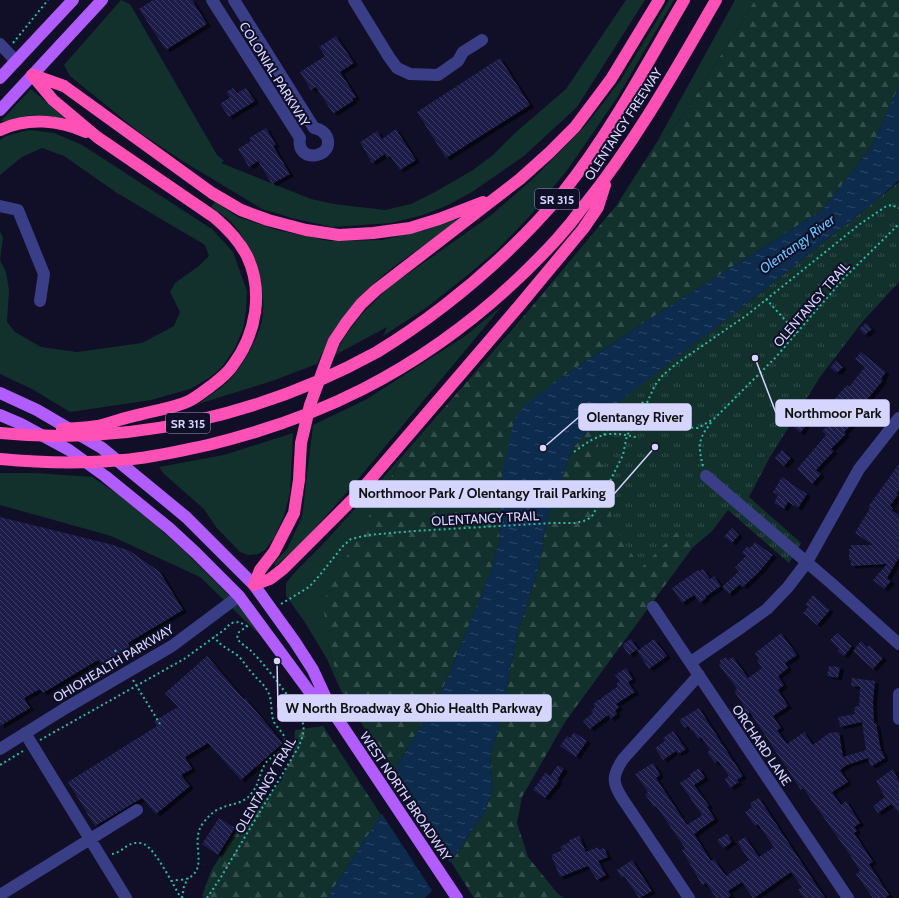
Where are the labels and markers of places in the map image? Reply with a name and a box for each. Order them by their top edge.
callout: Northmoor Park [776,400,889,426]
callout: Olentangy River [579,404,691,430]
callout: Northmoor Park / Olentangy Trail Parking [350,481,614,507]
callout: W North Broadway & Ohio Health Parkway [278,695,551,721]

